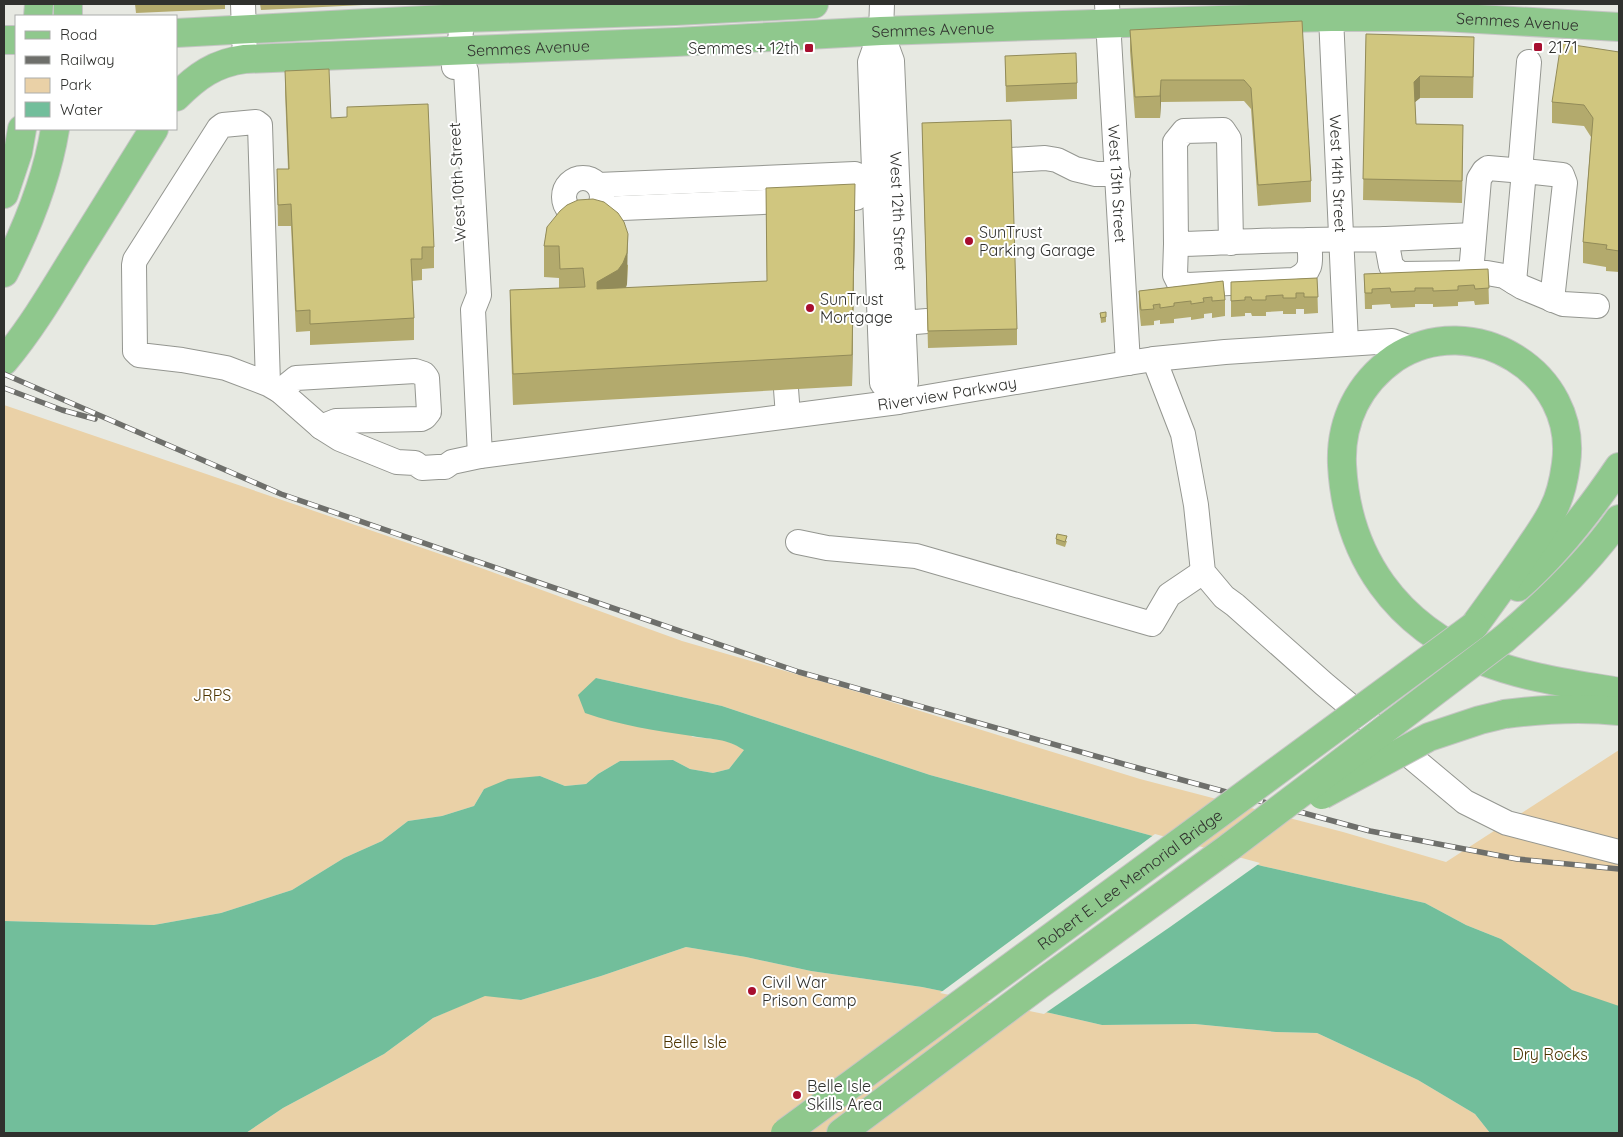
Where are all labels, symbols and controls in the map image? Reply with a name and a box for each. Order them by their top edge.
street label: Semmes Avenue [1456,8,1580,35]
legend [15,15,178,130]
street label: Semmes Avenue [871,17,995,41]
text: Road [60,25,97,44]
street label: Semmes Avenue [467,35,590,60]
place label: 2171 [1548,37,1578,57]
place label: Semmes + 12th [688,38,799,58]
marker: 2171 [1532,41,1544,53]
marker: Semmes + 12th [803,42,815,54]
text: Railway [60,50,115,69]
text: Park [60,75,92,94]
text: Water [60,100,103,119]
street label: West 14th Street [1325,114,1351,233]
street label: West 10th Street [444,122,470,242]
street label: West 13th Street [1104,124,1131,243]
street label: West 12th Street [886,151,911,271]
place label: SunTrust Parking Garage [979,222,1095,260]
marker: SunTrust Parking Garage [963,235,975,247]
place label: SunTrust Mortgage [820,289,893,327]
marker: SunTrust Mortgage [804,302,816,314]
street label: Riverview Parkway [876,372,1018,415]
park label: JRPS [193,685,231,705]
street label: Robert E. Lee Memorial Bridge [1033,805,1226,954]
place label: Civil War Prison Camp [762,972,856,1010]
marker: Civil War Prison Camp [746,985,758,997]
park label: Belle Isle [663,1032,727,1052]
park label: Dry Rocks [1512,1044,1588,1064]
place label: Belle Isle Skills Area [807,1076,882,1114]
marker: Belle Isle Skills Area [791,1089,803,1101]

